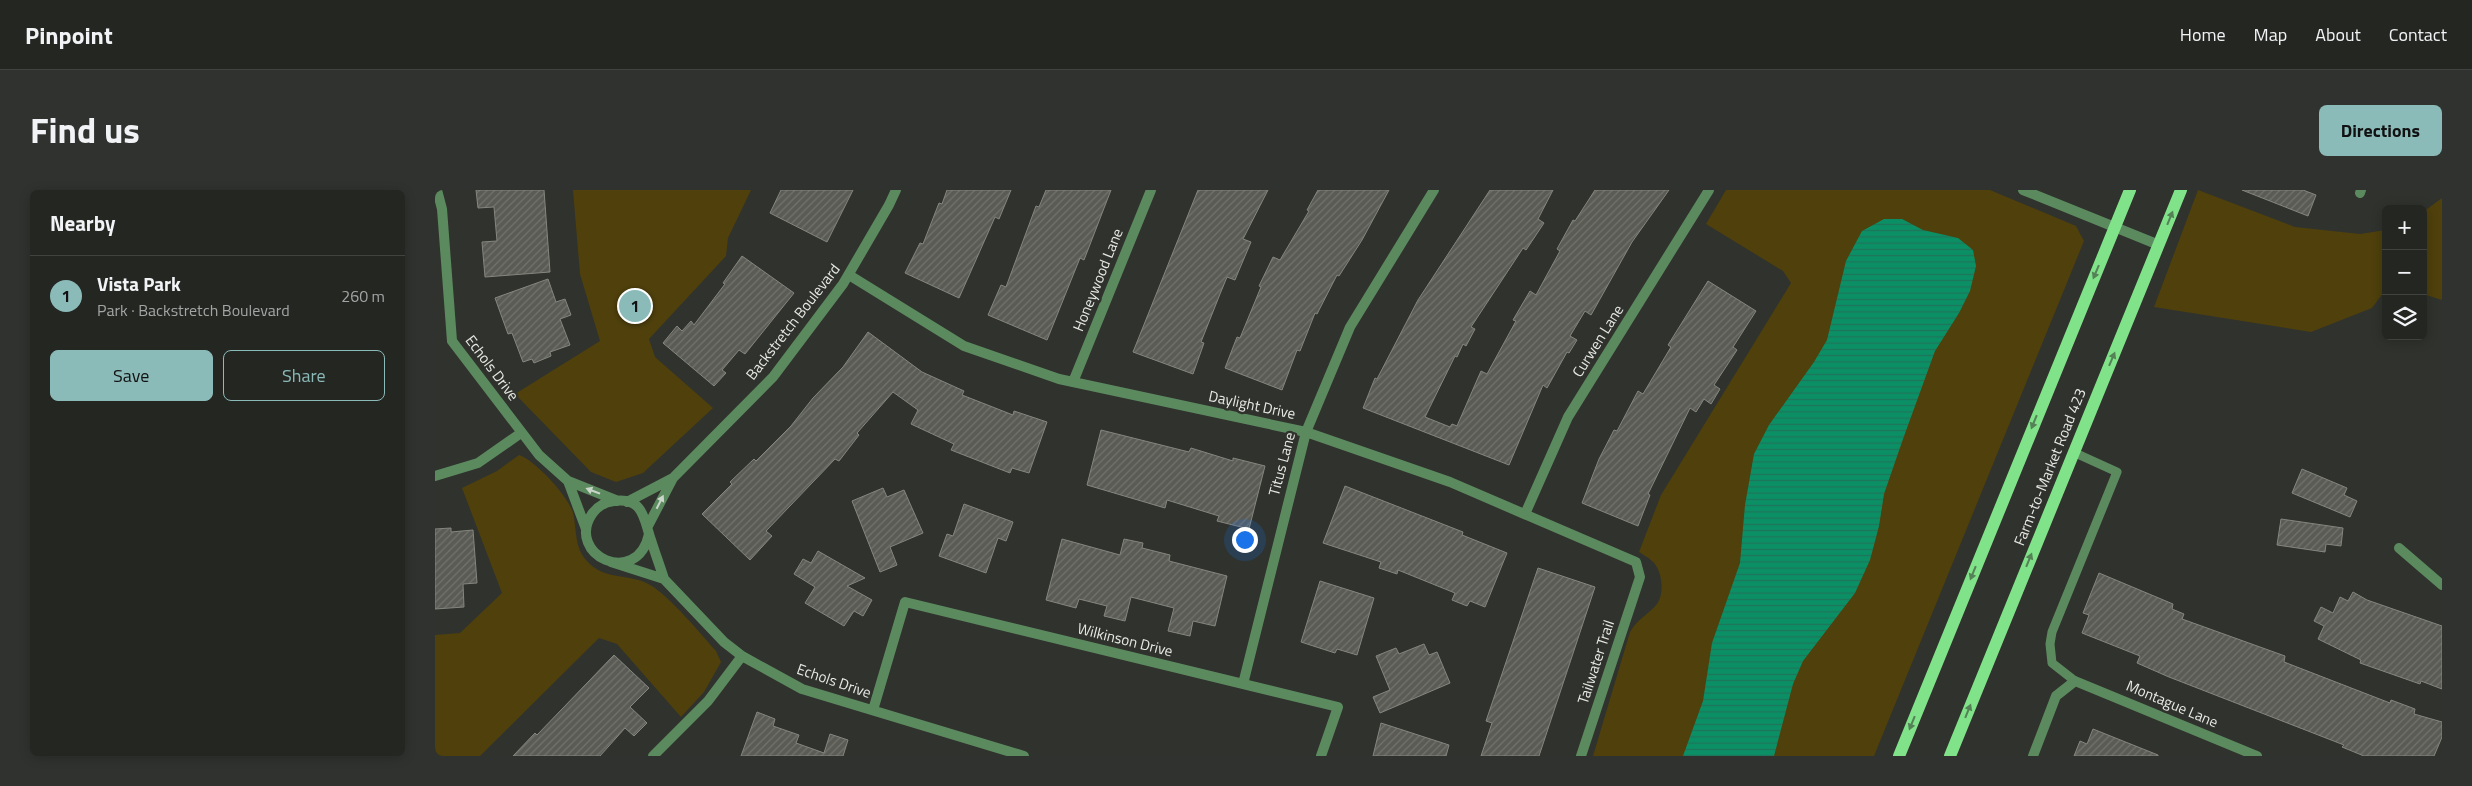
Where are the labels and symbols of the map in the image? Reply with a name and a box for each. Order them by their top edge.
one-way arrow [2167,210,2174,225]
street label: Honeywood Lane [1066,225,1129,335]
street label: Backstretch Boulevard [740,259,845,385]
one-way arrow [2092,265,2100,279]
pin: 1 [619,287,651,325]
street label: Curwen Lane [1566,300,1629,381]
street label: Echols Drive [460,330,525,405]
one-way arrow [2108,352,2116,366]
street label: Daylight Drive [1207,384,1298,425]
street label: Farm-to-Market Road 423 [2007,385,2092,549]
one-way arrow [2030,415,2038,429]
street label: Titus Lane [1262,429,1301,498]
one-way arrow [586,486,600,494]
one-way arrow [656,495,664,509]
your location [1232,527,1258,553]
one-way arrow [2025,552,2033,567]
one-way arrow [1969,566,1977,580]
street label: Wilkinson Drive [1075,617,1175,662]
street label: Tailwater Trail [1571,617,1620,707]
street label: Echols Drive [794,657,874,704]
street label: Montague Lane [2123,674,2222,733]
one-way arrow [1964,703,1972,718]
one-way arrow [1908,716,1915,731]

